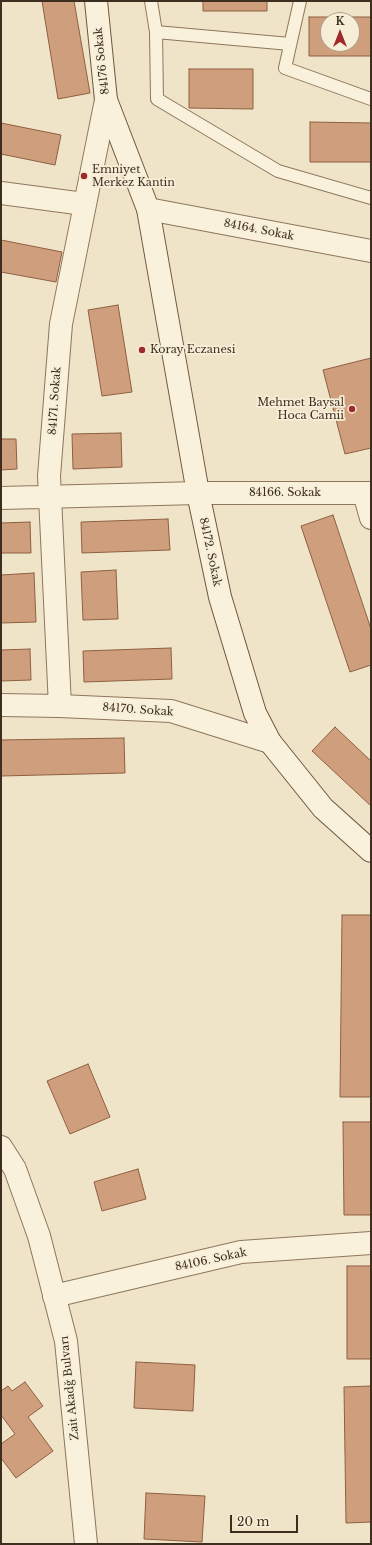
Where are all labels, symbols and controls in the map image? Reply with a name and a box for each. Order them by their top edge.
north arrow [320,12,360,52]
text: K [335,14,345,28]
street label: 84176 Sokak [92,27,112,95]
place label: Emniyet Merkez Kantin [92,163,175,189]
marker: Emniyet Merkez Kantin [79,171,89,181]
street label: 84164. Sokak [223,217,295,243]
place label: Koray Eczanesi [150,343,235,357]
marker: Koray Eczanesi [137,345,147,355]
street label: 84171. Sokak [46,366,64,436]
place label: Mehmet Baysal Hoca Camii [257,396,344,422]
marker: Mehmet Baysal Hoca Camii [347,404,357,414]
street label: 84166. Sokak [249,486,321,500]
street label: 84172. Sokak [196,516,224,588]
street label: 84170. Sokak [102,701,174,719]
street label: 84106. Sokak [174,1246,248,1274]
street label: Zait Akadğ Bulvarı [58,1335,82,1441]
scale bar [232,1507,300,1533]
text: 20 m [237,1514,269,1529]

